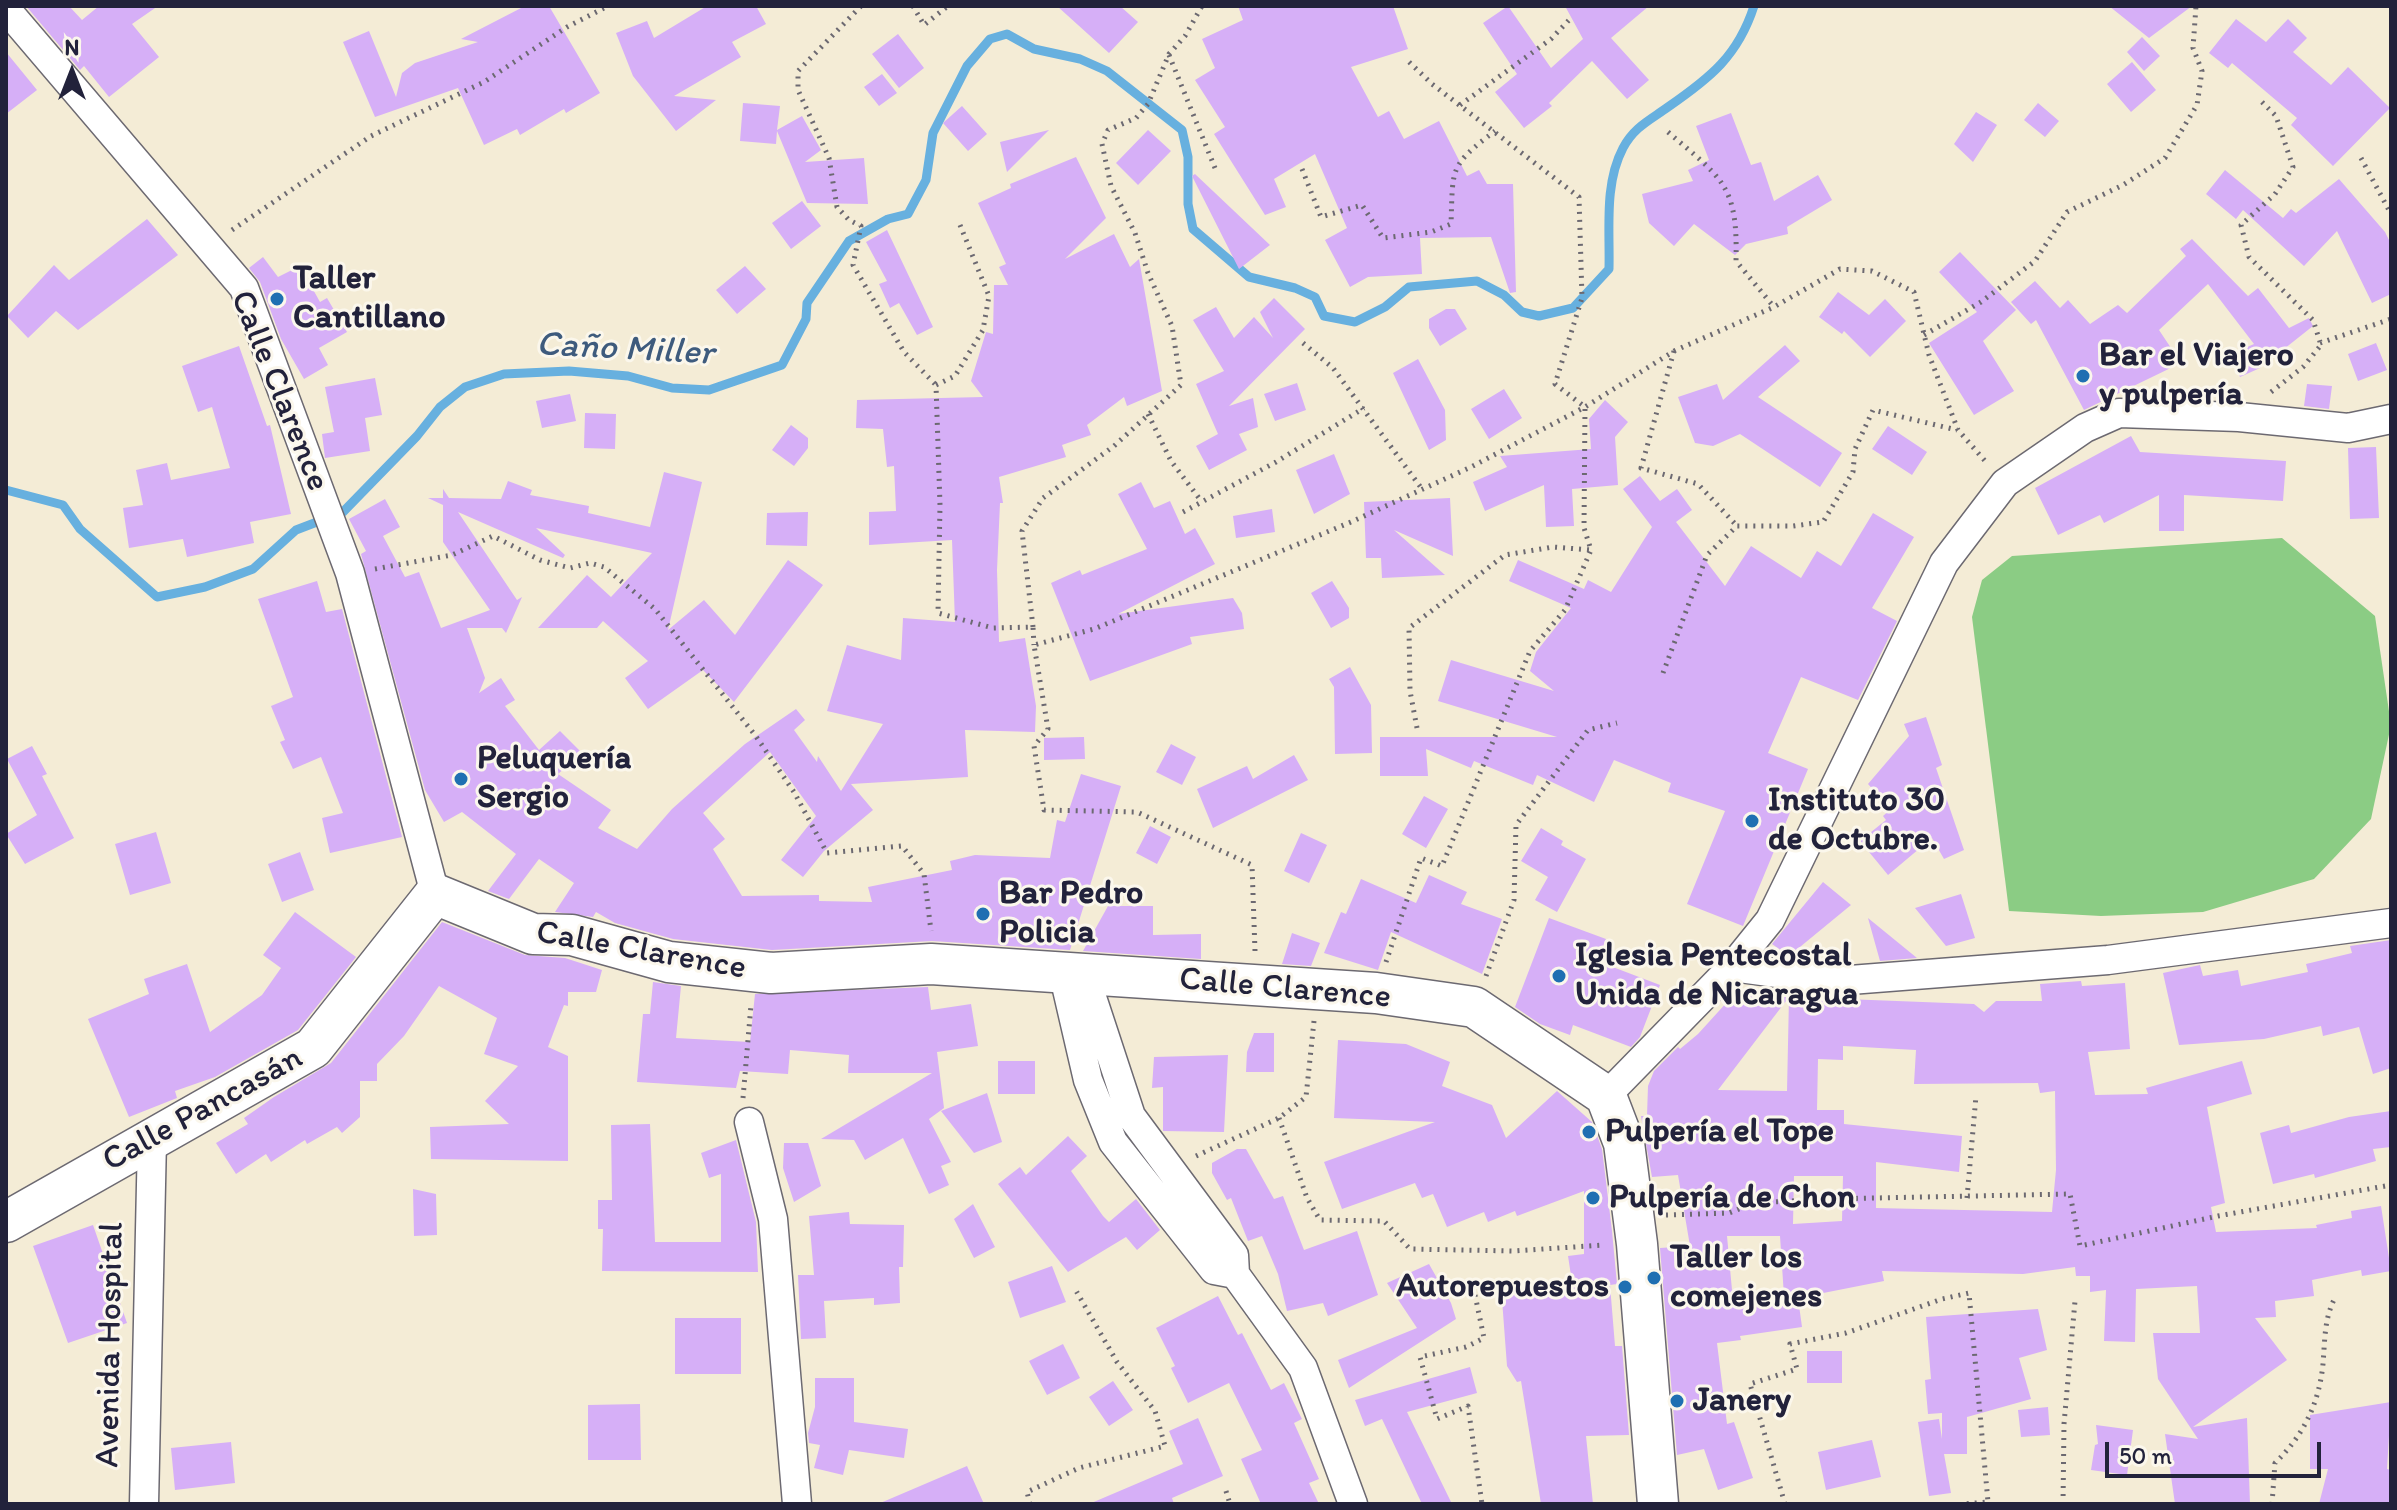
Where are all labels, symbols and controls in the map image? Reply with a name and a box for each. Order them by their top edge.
north arrow [32,32,112,112]
text: N [65,34,79,61]
place label: Taller Cantillano [293,259,446,338]
street label: Calle Clarence [220,285,338,497]
marker: Taller Cantillano [268,290,286,308]
water label: Caño Miller [535,324,715,376]
place label: Bar el Viajero y pulpería [2099,336,2294,416]
marker: Bar el Viajero y pulpería [2074,367,2092,385]
place label: Peluquería Sergio [477,739,631,818]
marker: Peluquería Sergio [452,770,470,788]
place label: Instituto 30 de Octubre. [1768,781,1945,860]
marker: Instituto 30 de Octubre. [1743,812,1761,830]
place label: Bar Pedro Policia [999,874,1143,954]
marker: Bar Pedro Policia [974,905,992,923]
street label: Calle Clarence [533,912,749,990]
place label: Iglesia Pentecostal Unida de Nicaragua [1575,936,1858,1016]
street label: Calle Clarence [1177,959,1393,1019]
marker: Iglesia Pentecostal Unida de Nicaragua [1550,967,1568,985]
street label: Calle Pancasán [96,1038,310,1182]
place label: Pulpería el Tope [1605,1112,1834,1152]
marker: Pulpería el Tope [1580,1123,1598,1141]
place label: Pulpería de Chon [1609,1178,1855,1218]
marker: Pulpería de Chon [1584,1189,1602,1207]
street label: Avenida Hospital [88,1222,134,1468]
place label: Taller los comejenes [1670,1238,1822,1318]
place label: Autorepuestos [1396,1267,1609,1307]
marker: Taller los comejenes [1645,1269,1663,1287]
marker: Autorepuestos [1616,1278,1634,1296]
place label: Janery [1693,1381,1791,1421]
marker: Janery [1668,1392,1686,1410]
scale bar [2109,1426,2325,1476]
text: 50 m [2119,1441,2172,1470]

